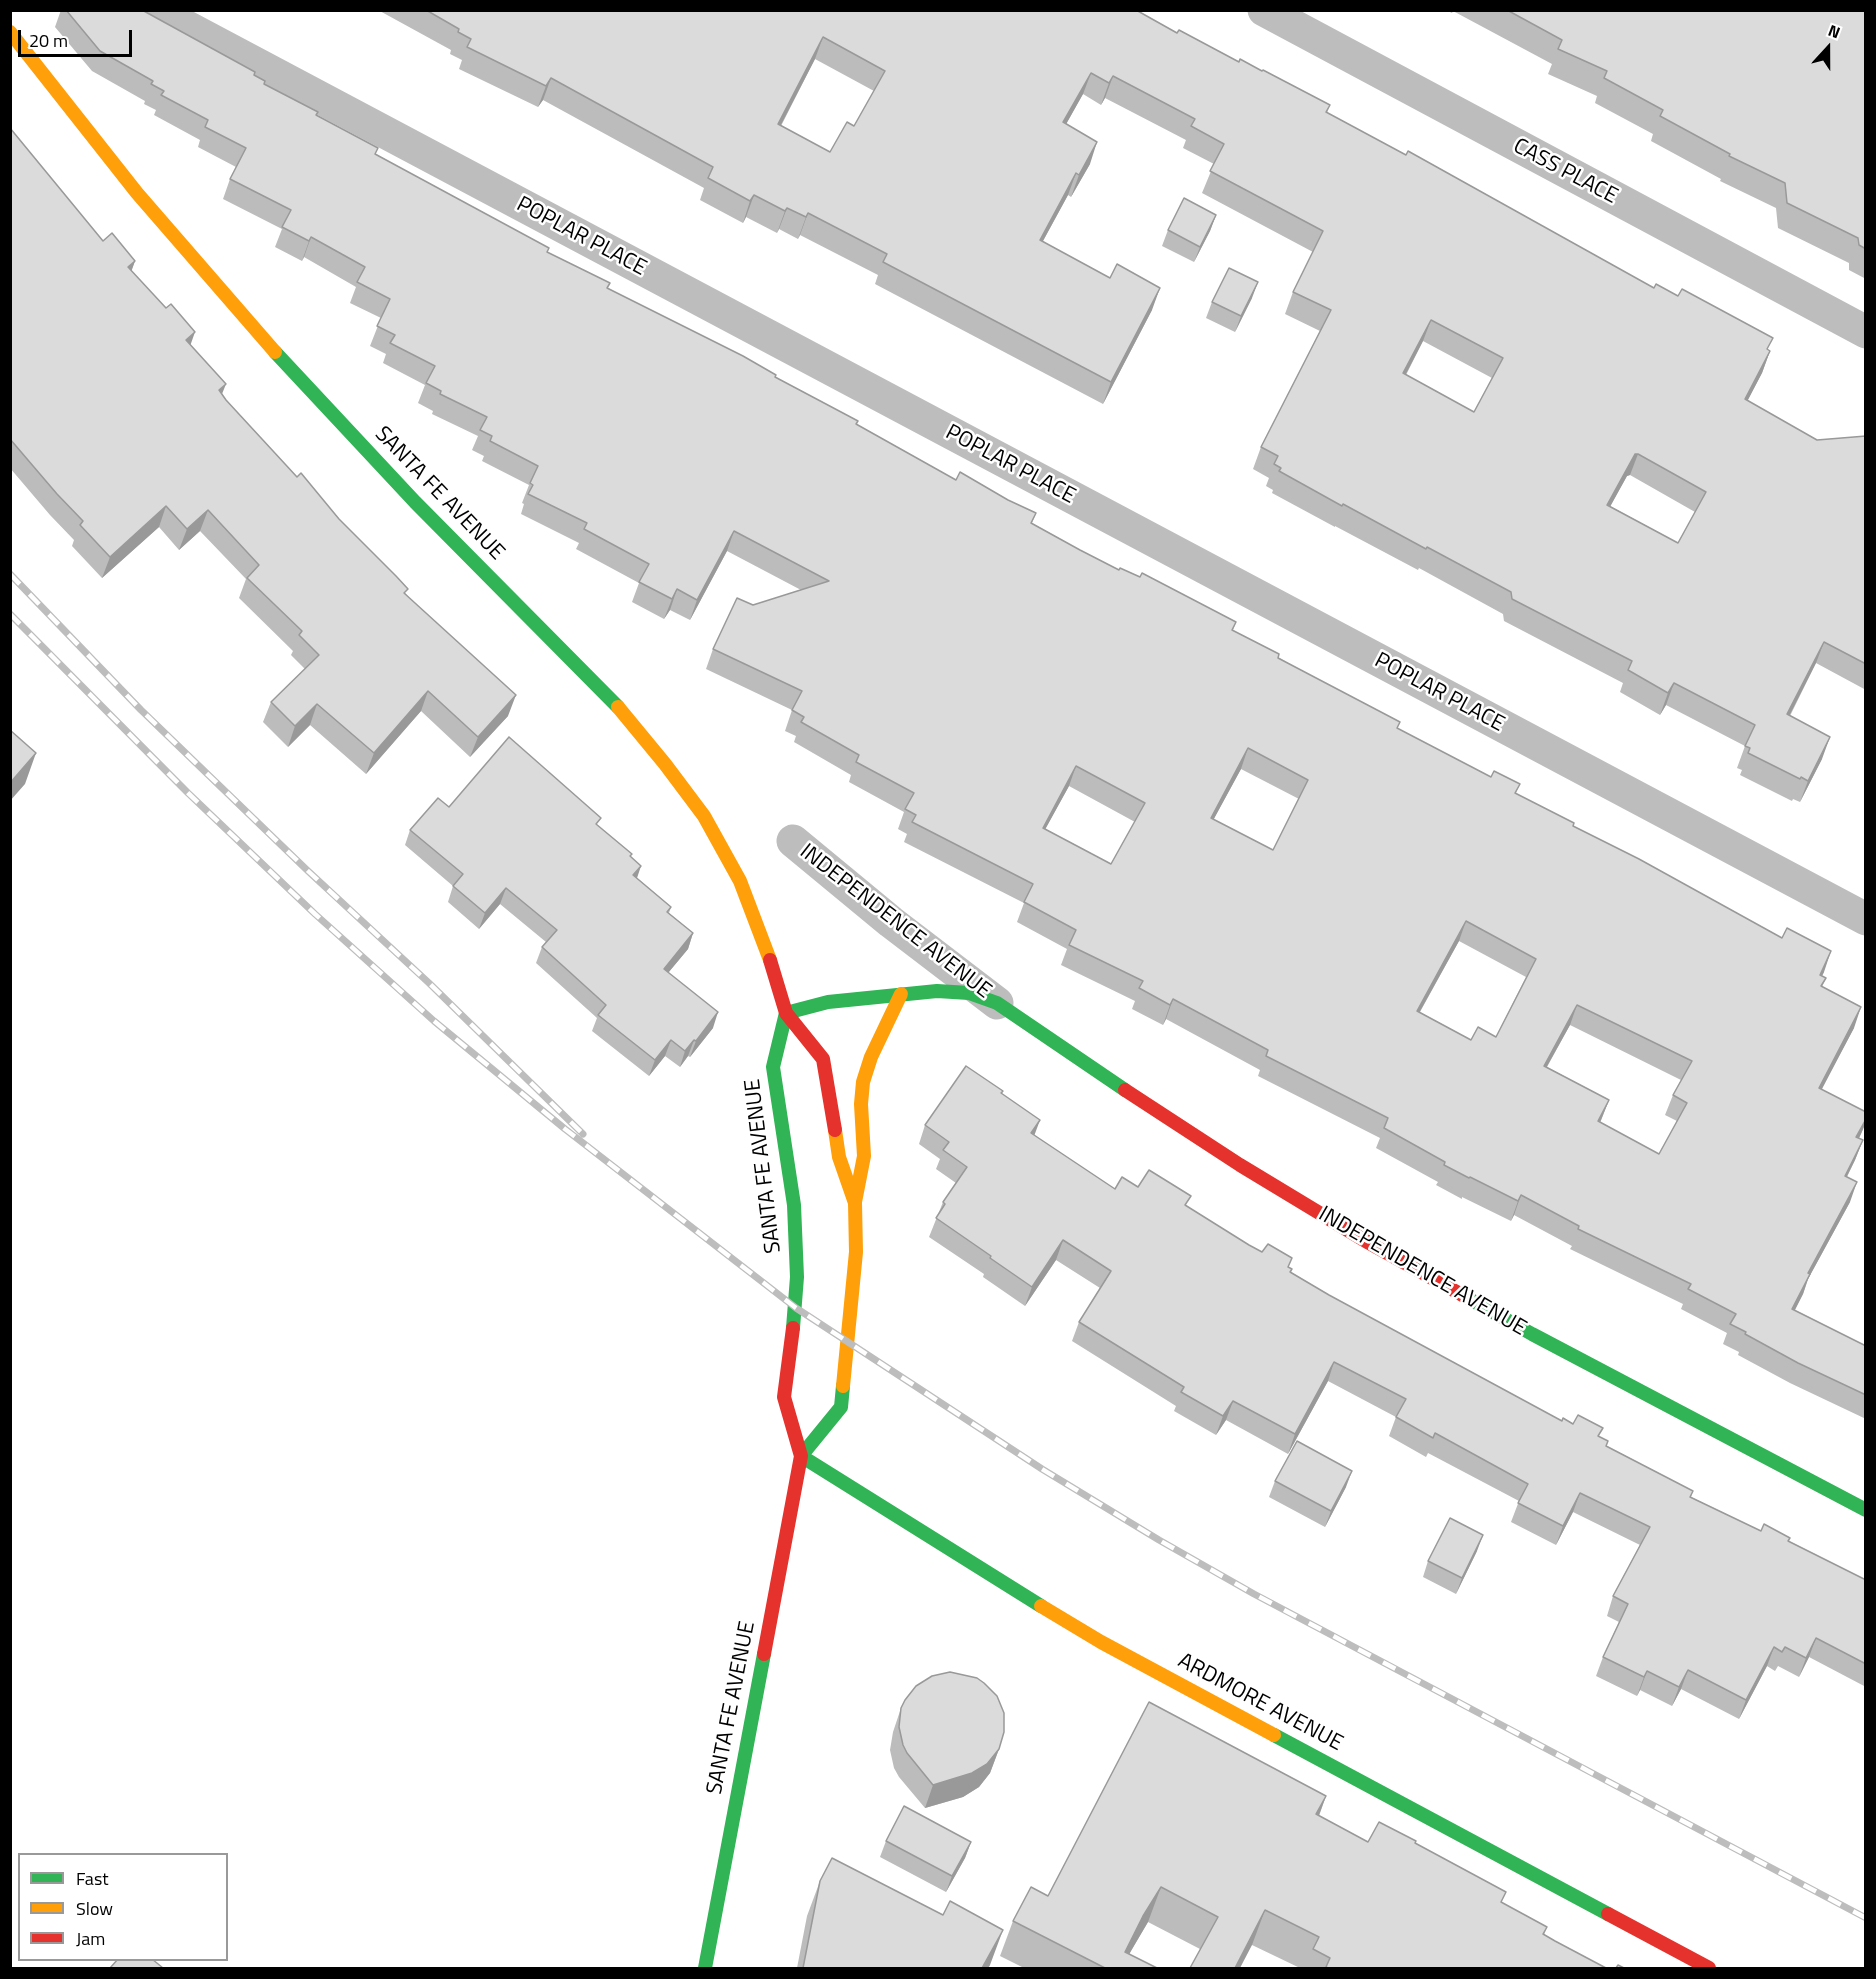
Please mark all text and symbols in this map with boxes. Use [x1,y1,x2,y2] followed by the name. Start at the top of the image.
[21,18,135,56] scale bar
[1798,18,1858,78] north arrow
[1825,18,1844,44] text: N
[29,27,68,54] text: 20 m
[1508,134,1622,210] street label: CASS PLACE
[512,192,650,282] street label: POPLAR PLACE
[941,420,1079,510] street label: POPLAR PLACE
[369,422,509,566] street label: SANTA FE AVENUE
[1370,648,1508,738] street label: POPLAR PLACE
[794,839,996,1005] street label: INDEPENDENCE AVENUE
[740,1077,788,1255] street label: SANTA FE AVENUE
[1313,1202,1531,1342] street label: INDEPENDENCE AVENUE
[702,1619,762,1797] street label: SANTA FE AVENUE
[1173,1648,1347,1758] street label: ARDMORE AVENUE
[18,1853,228,1961] legend
[76,1865,109,1892] text: Fast
[76,1895,113,1922] text: Slow
[76,1925,105,1952] text: Jam

